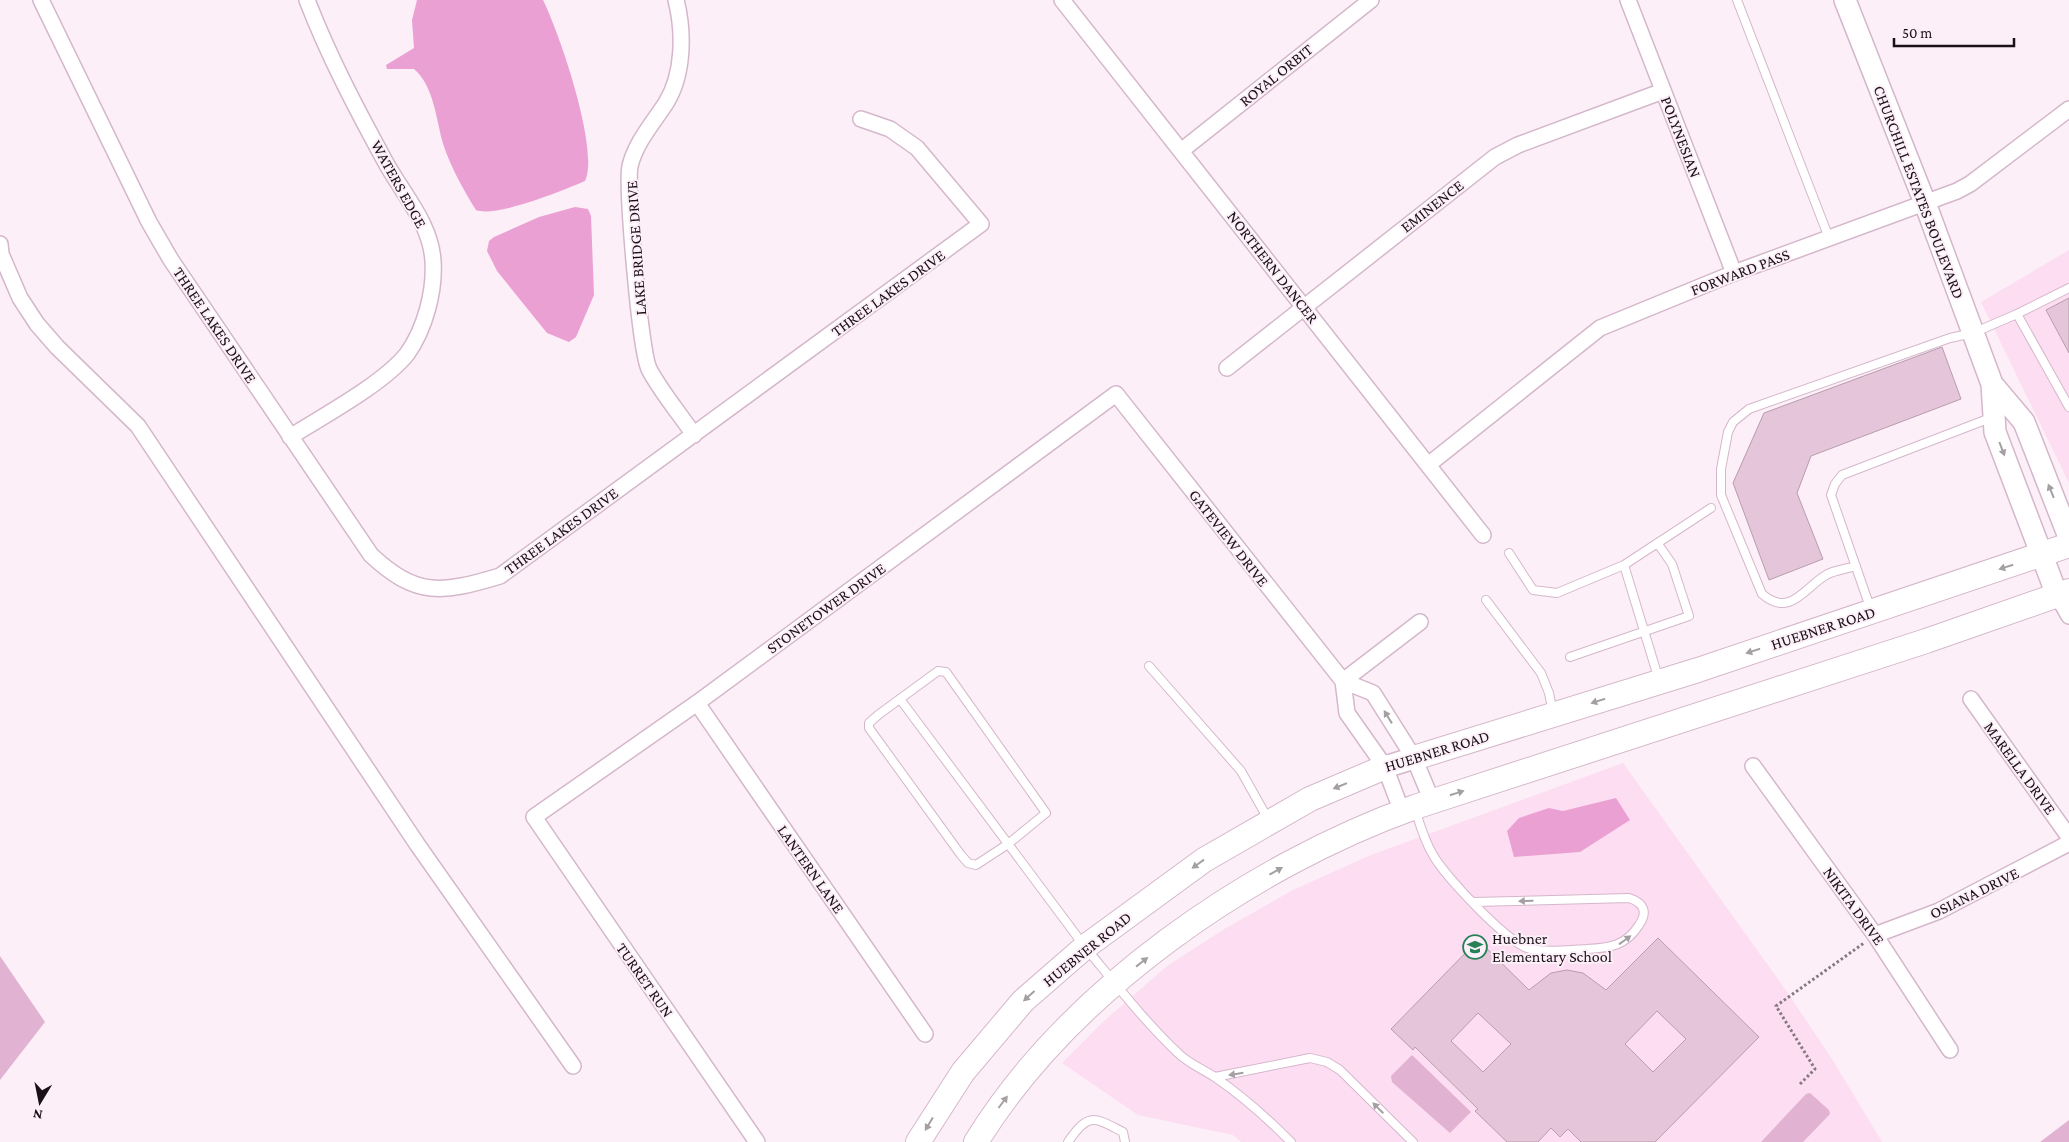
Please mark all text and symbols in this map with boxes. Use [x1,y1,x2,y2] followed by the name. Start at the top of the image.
[1894,15,2014,47] scale bar
[1902,25,1932,41] text: 50 m
[1236,40,1316,110] street label: ROYAL ORBIT
[1870,83,1968,301] street label: CHURCHILL ESTATES BOULEVARD
[1658,94,1704,180] street label: POLYNESIAN
[368,137,430,231] street label: WATERS EDGE
[1397,176,1467,236] street label: EMINENCE
[623,180,649,316] street label: LAKE BRIDGE DRIVE
[1224,208,1322,326] street label: NORTHERN DANCER
[1688,245,1792,299] street label: FORWARD PASS
[828,246,948,340] street label: THREE LAKES DRIVE
[170,264,260,386] street label: THREE LAKES DRIVE
[1998,442,2006,457] one-way arrow
[501,484,621,578] street label: THREE LAKES DRIVE
[2047,484,2054,499] one-way arrow
[1186,486,1272,590] street label: GATEVIEW DRIVE
[763,559,889,657] street label: STONETOWER DRIVE
[1999,564,2014,571] one-way arrow
[1769,603,1877,653] street label: HUEBNER ROAD
[1745,648,1760,656] one-way arrow
[1590,697,1605,705] one-way arrow
[1384,710,1393,723] one-way arrow
[1981,718,2059,818] street label: MARELLA DRIVE
[1383,727,1491,775] street label: HUEBNER ROAD
[1333,783,1347,791] one-way arrow
[1450,789,1465,796] one-way arrow
[774,822,848,917] street label: LANTERN LANE
[1192,859,1205,870] one-way arrow
[1820,864,1888,948] street label: NIKITA DRIVE
[1927,864,2022,922] street label: OSIANA DRIVE
[1270,867,1283,876] one-way arrow
[1517,897,1533,905] one-way arrow
[1039,908,1135,990] street label: HUEBNER ROAD
[1492,930,1612,966] place label: Huebner Elementary School
[1462,934,1488,960] school or university icon: Huebner Elementary School
[1618,935,1632,945] one-way arrow
[613,940,677,1020] street label: TURRET RUN
[1135,957,1148,968] one-way arrow
[1022,991,1035,1002] one-way arrow
[1227,1070,1243,1078] one-way arrow
[15,1077,65,1127] north arrow
[998,1096,1009,1109] one-way arrow
[1373,1102,1385,1114] one-way arrow
[31,1106,44,1124] text: N
[924,1117,933,1130] one-way arrow

